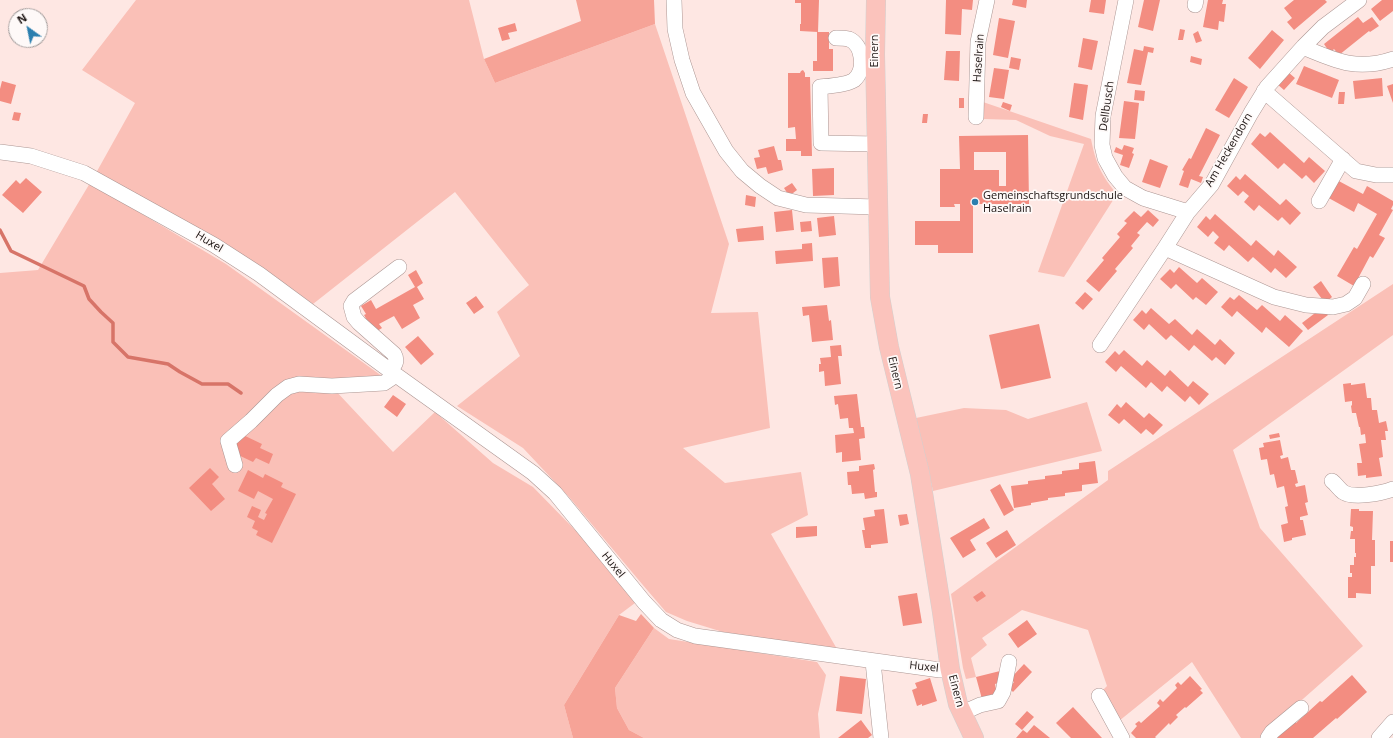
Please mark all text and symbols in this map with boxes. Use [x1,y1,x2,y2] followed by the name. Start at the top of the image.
[8,8,48,48] north arrow
[14,10,30,27] text: N
[971,33,987,83] street label: Haselrain
[868,34,882,68] street label: Einern
[1097,80,1117,132] street label: Dellbusch
[1203,111,1255,189] street label: Am Heckendorn
[983,189,1123,215] place label: Gemeinschaftsgrundschule Haselrain
[970,197,980,207] marker: Gemeinschaftsgrundschule Haselrain
[193,229,225,255] street label: Huxel
[885,355,905,391] street label: Einern
[599,549,627,581] street label: Huxel
[909,659,939,675] street label: Huxel
[945,673,967,709] street label: Einern

